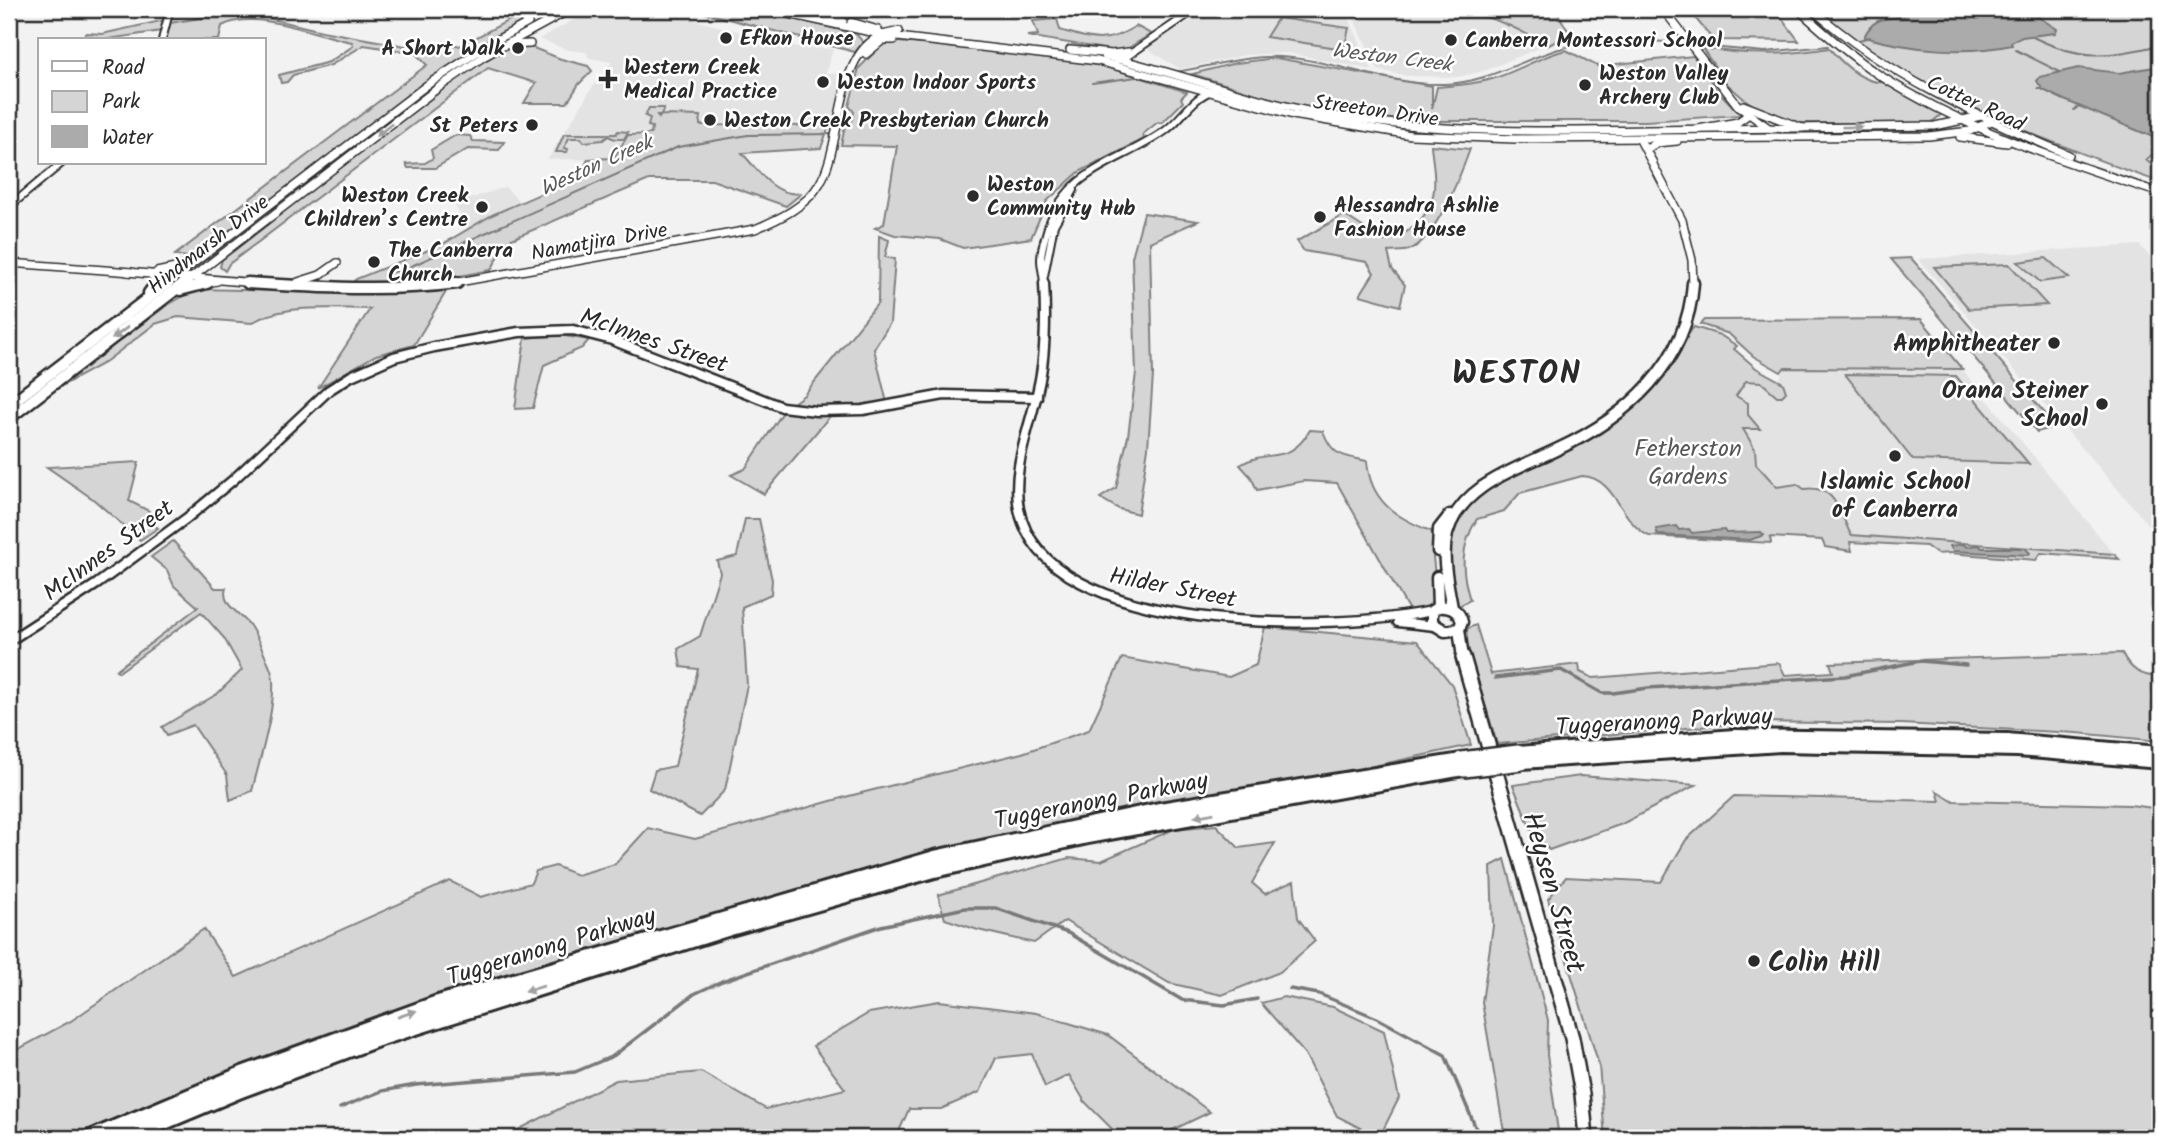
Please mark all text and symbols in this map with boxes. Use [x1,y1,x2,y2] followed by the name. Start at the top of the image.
[740,23,854,56] place label: Efkon House
[1465,25,1722,58] place label: Canberra Montessori School
[718,30,734,46] marker: Efkon House
[1443,32,1459,48] marker: Canberra Montessori School
[381,33,505,66] place label: A Short Walk
[1330,35,1457,83] water label: Weston Creek
[38,38,266,164] legend
[510,40,526,56] marker: A Short Walk
[102,52,145,85] text: Road
[624,52,777,109] place label: Western Creek Medical Practice
[1599,58,1729,115] place label: Weston Valley Archery Club
[837,67,1036,100] place label: Weston Indoor Sports
[1921,67,2031,142] street label: Cotter Road
[598,69,618,89] marker: Western Creek Medical Practice
[815,74,831,90] marker: Weston Indoor Sports
[1577,77,1593,93] marker: Weston Valley Archery Club
[102,86,140,119] text: Park
[1311,86,1441,137] street label: Streeton Drive
[724,105,1049,138] place label: Weston Creek Presbyterian Church
[430,110,518,143] place label: St Peters
[702,112,718,128] marker: Weston Creek Presbyterian Church
[524,117,540,133] marker: St Peters
[102,122,154,155] text: Water
[1841,122,1863,133] one-way arrow
[375,123,393,138] one-way arrow
[535,126,661,206] water label: Weston Creek
[987,169,1136,226] place label: Weston Community Hub
[304,180,469,237] place label: Weston Creek Children’s Centre
[141,187,277,303] street label: Hindmarsh Drive
[965,188,981,204] marker: Weston Community Hub
[1334,190,1499,247] place label: Alessandra Ashlie Fashion House
[474,199,490,215] marker: Weston Creek Children’s Centre
[1312,209,1328,225] marker: Alessandra Ashlie Fashion House
[528,214,671,271] street label: Namatjira Drive
[388,235,513,292] place label: The Canberra Church
[366,254,382,270] marker: The Canberra Church
[574,298,733,385] street label: McInnes Street
[1893,325,2041,364] place label: Amphitheater
[111,326,129,340] one-way arrow
[2046,335,2062,351] marker: Amphitheater
[1452,349,1582,400] district label: WESTON
[1942,372,2089,439] place label: Orana Steiner School
[2094,396,2110,412] marker: Orana Steiner School
[1634,430,1742,497] park label: Fetherston Gardens
[1887,448,1903,464] marker: Islamic School of Canberra
[1820,463,1971,530] place label: Islamic School of Canberra
[35,490,183,612] street label: McInnes Street
[1106,557,1240,620] street label: Hilder Street
[1555,697,1774,748] street label: Tuggeranong Parkway
[991,762,1212,841] street label: Tuggeranong Parkway
[1508,807,1597,980] street label: Heysen Street
[1193,810,1215,821] one-way arrow
[442,897,662,998] street label: Tuggeranong Parkway
[1768,941,1880,986] place label: Colin Hill
[1746,953,1762,969] marker: Colin Hill
[523,984,544,994] one-way arrow
[396,1008,417,1019] one-way arrow

